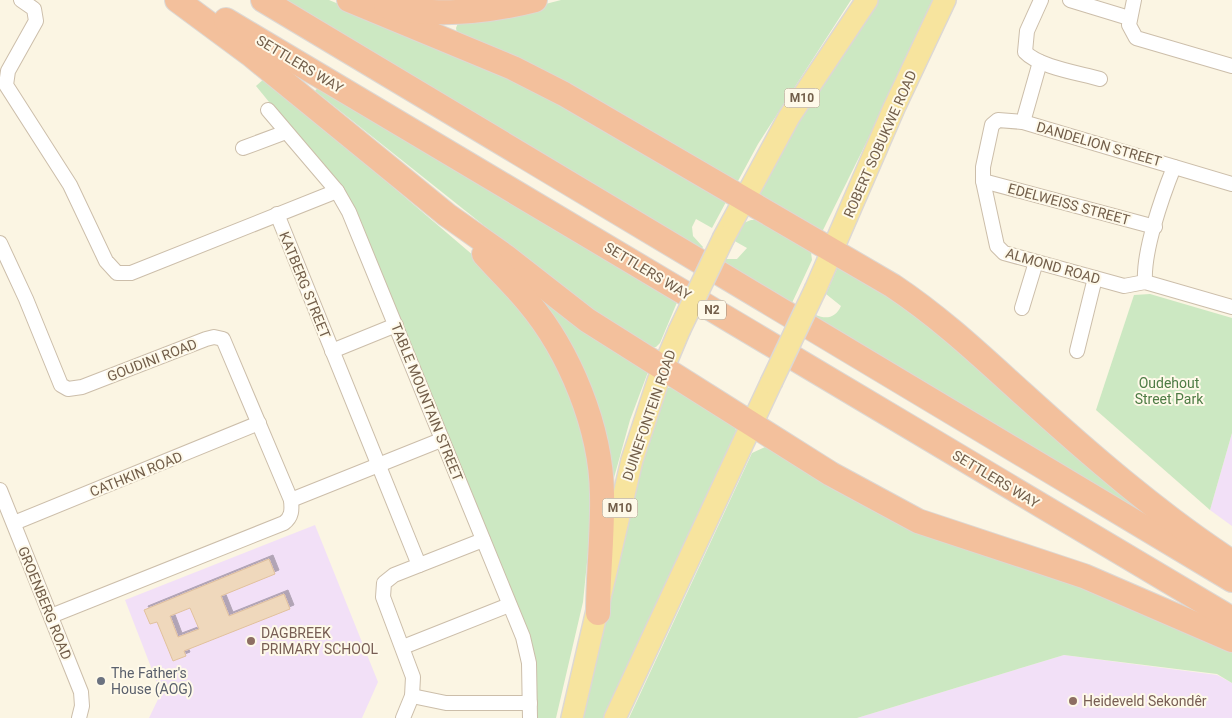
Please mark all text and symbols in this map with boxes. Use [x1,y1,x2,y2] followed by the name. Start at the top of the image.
[254,32,347,96] street label: SETTLERS WAY
[840,68,920,220] street label: ROBERT SOBUKWE ROAD
[784,89,820,108] road number: M10
[1035,118,1164,170] street label: DANDELION STREET
[1006,180,1132,228] street label: EDELWEISS STREET
[276,229,334,341] street label: KATBERG STREET
[602,239,695,303] street label: SETTLERS WAY
[1004,245,1102,287] street label: ALMOND ROAD
[698,300,726,320] road number: N2
[388,321,466,484] street label: TABLE MOUNTAIN STREET
[105,336,199,384] street label: GOUDINI ROAD
[619,348,679,482] street label: DUINEFONTEIN ROAD
[1135,375,1204,407] park label: Oudehout Street Park
[950,447,1043,511] street label: SETTLERS WAY
[87,448,185,500] street label: CATHKIN ROAD
[602,498,638,518] road number: M10
[15,544,75,662] street label: GROENBERG ROAD
[261,625,379,657] place label: DAGBREEK PRIMARY SCHOOL
[245,635,257,647] marker: DAGBREEK PRIMARY SCHOOL
[111,665,193,698] place label: The Father's House (AOG)
[95,675,107,687] marker: The Father's House (AOG)
[1083,693,1207,709] place label: Heideveld Sekondêr
[1067,695,1079,707] marker: Heideveld Sekondêr

